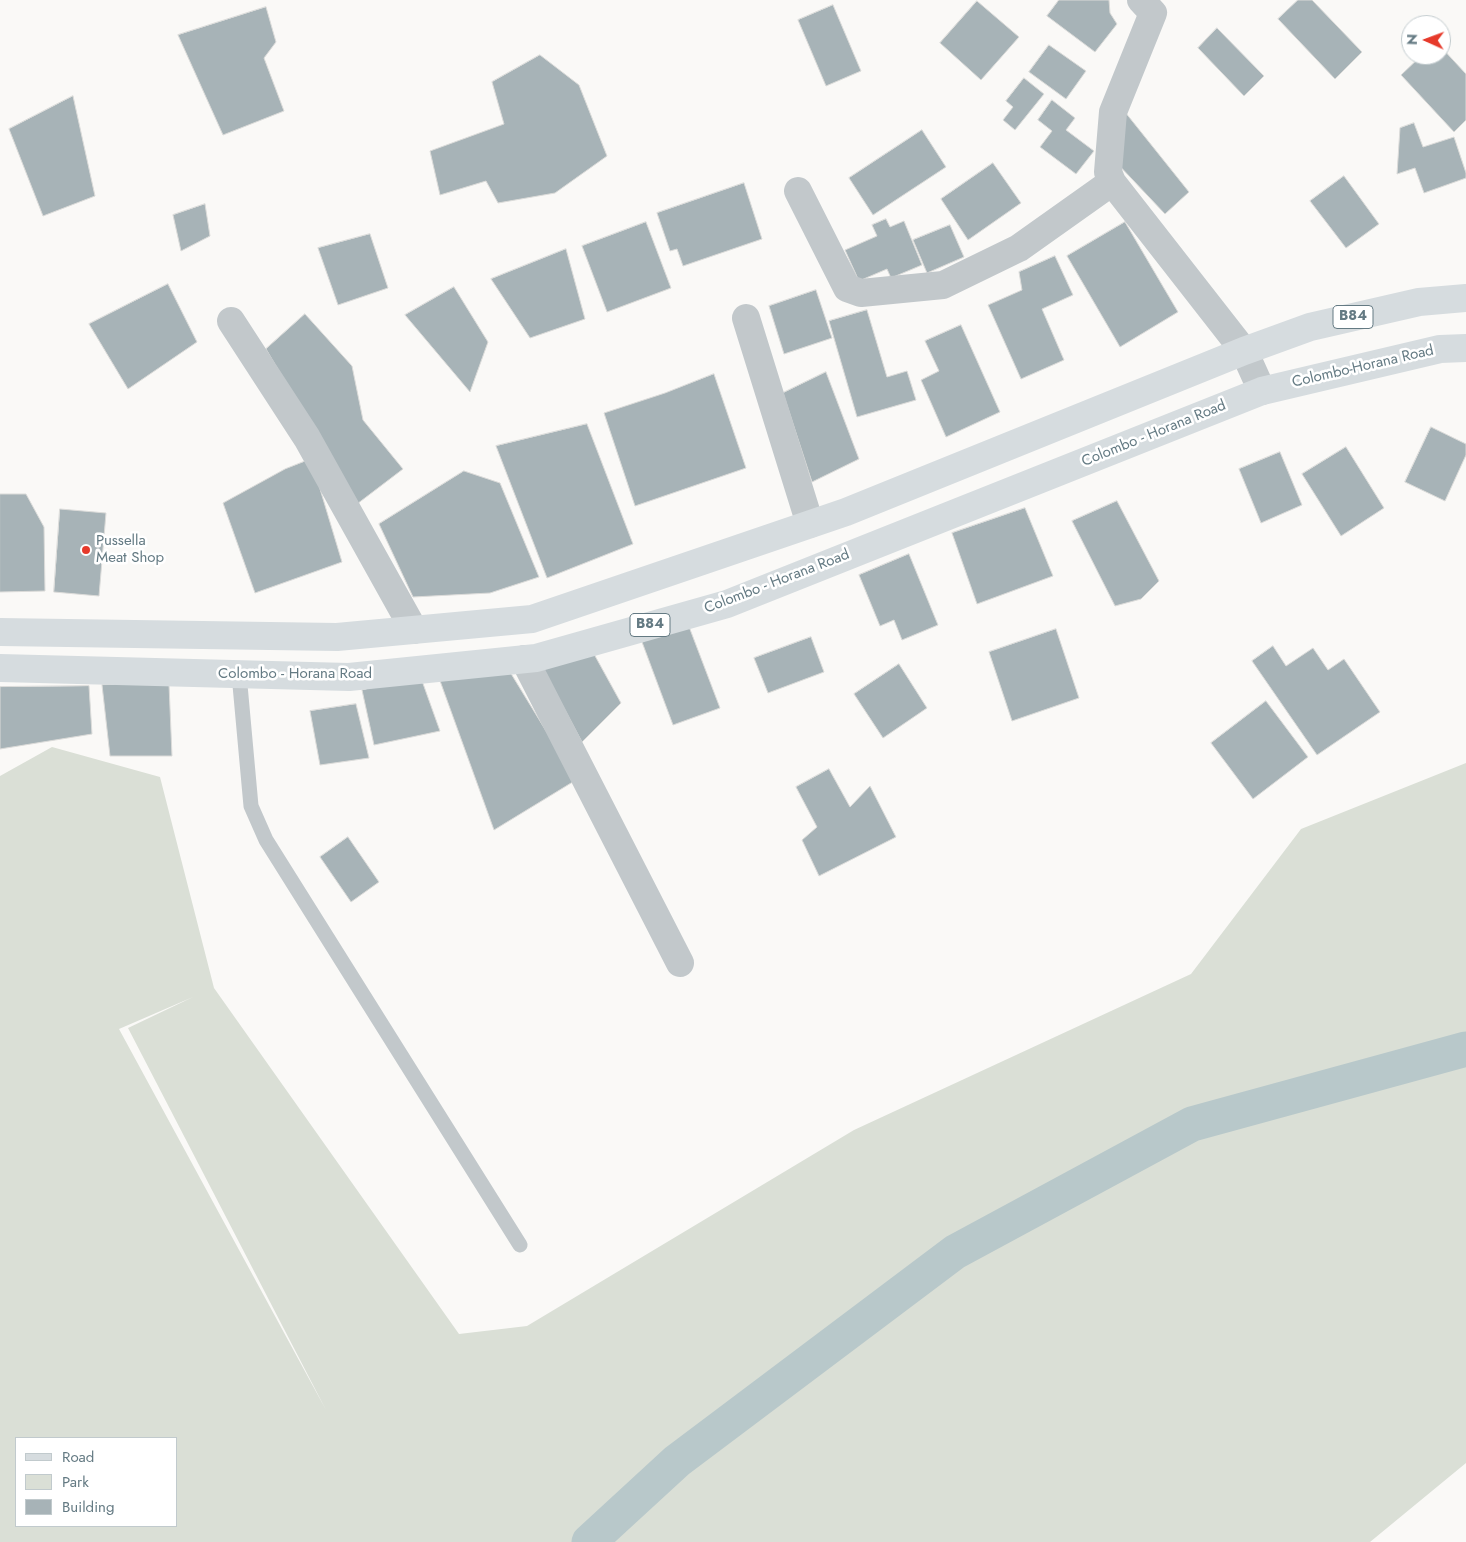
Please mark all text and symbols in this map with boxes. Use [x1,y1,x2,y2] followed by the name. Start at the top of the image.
[1401,15,1451,65] north arrow
[1402,34,1422,45] text: N
[1333,306,1373,328] road number: B84
[1290,342,1436,392] street label: Colombo-Horana Road
[1079,397,1229,471] street label: Colombo - Horana Road
[96,532,164,567] place label: Pussella Meat Shop
[80,544,92,556] marker: Pussella Meat Shop
[702,546,852,618] street label: Colombo - Horana Road
[630,614,670,636] road number: B84
[218,665,372,683] street label: Colombo - Horana Road
[15,1437,178,1527] legend
[62,1446,94,1468] text: Road
[62,1471,89,1493] text: Park
[62,1496,114,1518] text: Building

